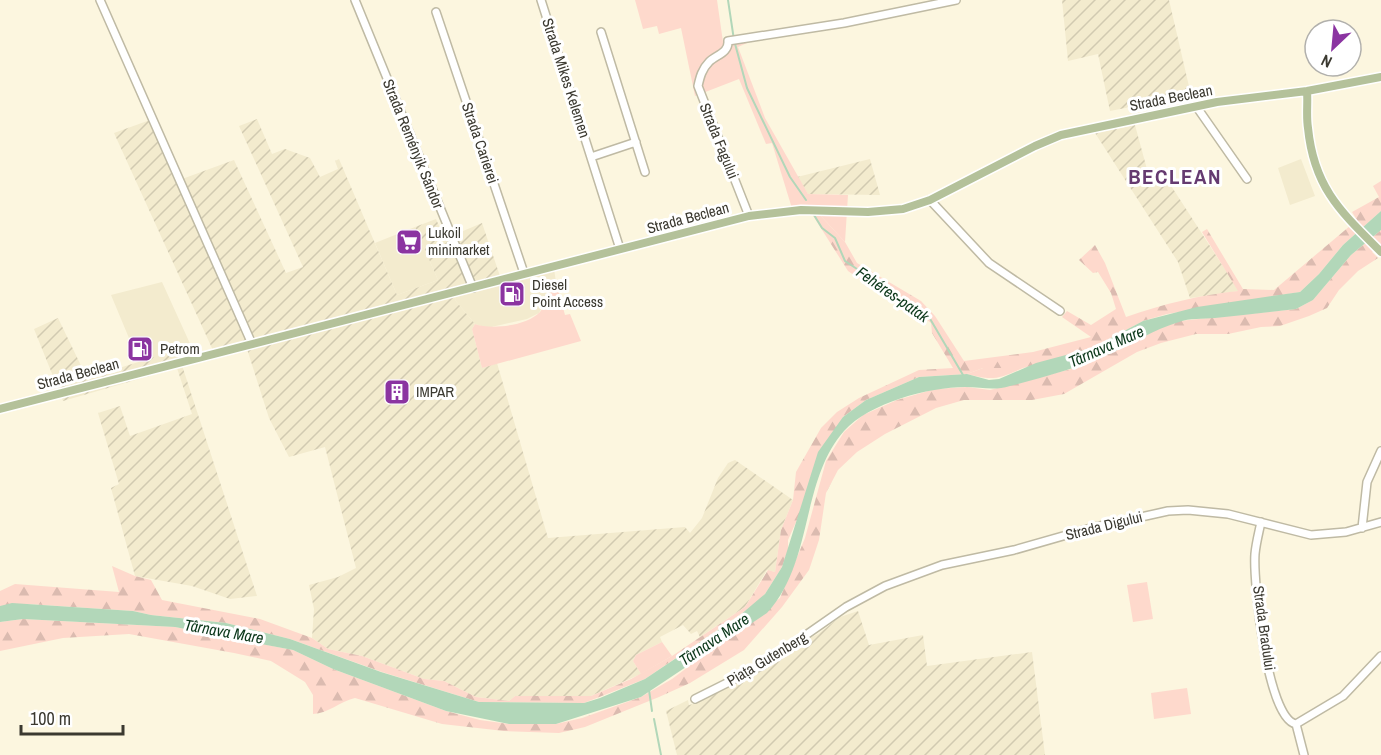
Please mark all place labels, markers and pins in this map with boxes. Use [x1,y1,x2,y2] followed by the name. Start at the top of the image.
[428,222,490,260] place label: Lukoil minimarket
[394,227,424,257] supermarket icon: Lukoil minimarket
[532,274,603,312] place label: Diesel Point Access
[497,279,527,309] fuel station icon: Diesel Point Access
[125,334,155,364] fuel station icon: Petrom
[160,338,200,359] place label: Petrom
[382,377,412,407] building icon: IMPAR
[416,381,454,402] place label: IMPAR

